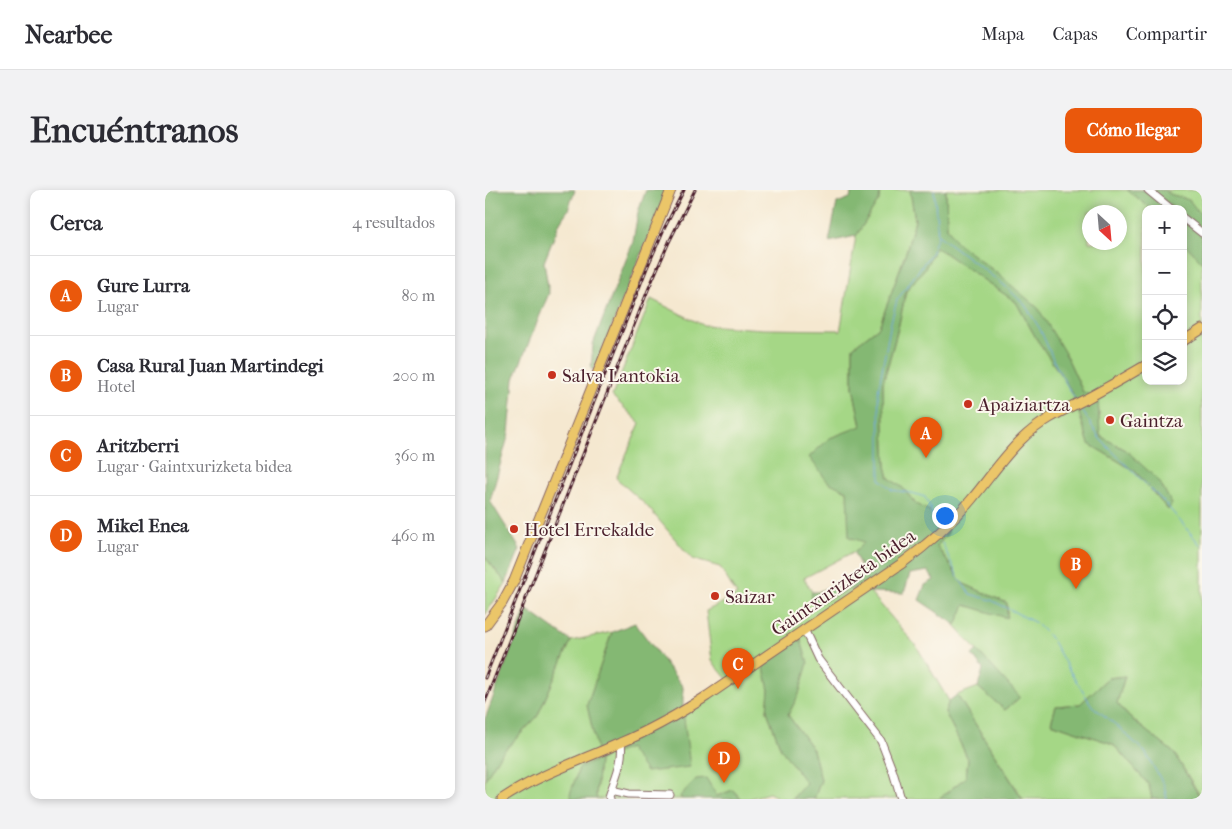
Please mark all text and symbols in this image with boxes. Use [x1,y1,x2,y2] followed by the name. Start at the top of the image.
[25,21,112,49] text: Nearbee
[982,24,1024,45] text: Mapa
[1052,24,1098,45] text: Capas
[1126,24,1207,45] text: Compartir
[1065,108,1202,153] button: Cómo llegar
[30,110,238,151] text: Encuéntranos
[1082,205,1127,250] north arrow
[1142,205,1187,385] map controls
[1142,205,1187,250] button: +
[50,211,102,235] text: Cerca
[352,213,435,232] text: 4 resultados
[1142,250,1187,295] button: −
[97,275,190,297] text: Gure Lurra
[61,286,71,305] text: A
[401,286,435,305] text: 80 m
[1142,295,1187,340] button: locate
[97,297,138,316] text: Lugar
[1142,340,1187,385] button: layers
[97,355,324,377] text: Casa Rural Juan Martindegi
[562,365,680,387] place label: Salva Lantokia
[61,366,71,385] text: B
[392,366,435,385] text: 200 m
[546,369,558,381] marker: Salva Lantokia
[97,377,135,396] text: Hotel
[977,394,1070,416] place label: Apaiziartza
[962,398,974,410] marker: Apaiziartza
[1120,410,1183,432] place label: Gaintza
[1104,414,1116,426] marker: Gaintza
[910,417,942,458] pin: A
[97,435,179,457] text: Aritzberri
[61,446,71,465] text: C
[394,446,435,465] text: 360 m
[97,457,292,476] text: Lugar · Gaintxurizketa bidea
[932,503,958,529] your location
[97,515,189,537] text: Mikel Enea
[524,519,654,541] place label: Hotel Errekalde
[508,523,520,535] marker: Hotel Errekalde
[767,525,920,641] street label: Gaintxurizketa bidea
[60,526,72,545] text: D
[391,526,435,545] text: 460 m
[97,537,138,556] text: Lugar
[1060,548,1092,589] pin: B
[725,586,775,608] place label: Saizar
[709,590,721,602] marker: Saizar
[722,648,754,689] pin: C
[708,742,740,783] pin: D

